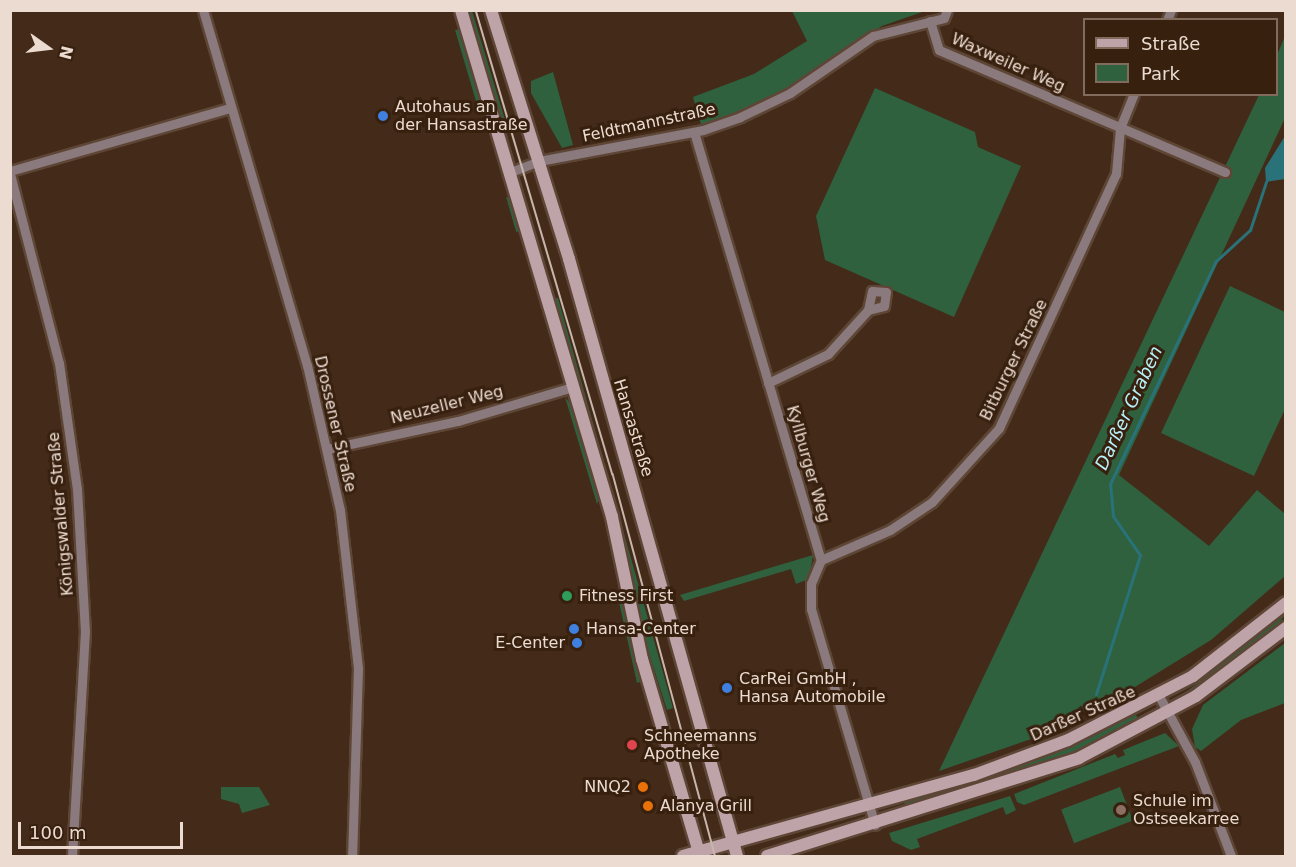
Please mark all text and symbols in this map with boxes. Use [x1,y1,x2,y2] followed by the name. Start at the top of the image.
[18,18,78,78] north arrow
[1083,18,1278,96] legend
[948,29,1068,97] street label: Waxweiler Weg
[1141,33,1200,54] text: Straße
[55,44,77,61] text: N
[1141,63,1180,84] text: Park
[395,97,528,135] place label: Autohaus an der Hansastraße
[581,100,717,146] street label: Feldtmannstraße
[376,109,390,123] marker: Autohaus an der Hansastraße
[976,296,1052,424] street label: Bitburger Straße
[1091,343,1167,473] water label: Darßer Graben
[310,354,360,494] street label: Drossener Straße
[609,377,657,479] street label: Hansastraße
[389,382,505,428] street label: Neuzeller Weg
[782,403,834,525] street label: Kyllburger Weg
[44,431,78,597] street label: Königswalder Straße
[579,586,673,606] place label: Fitness First
[560,589,574,603] marker: Fitness First
[586,619,696,639] place label: Hansa-Center
[567,622,581,636] marker: Hansa-Center
[495,633,565,653] place label: E-Center
[570,636,584,650] marker: E-Center
[739,669,886,707] place label: CarRei GmbH , Hansa Automobile
[720,681,734,695] marker: CarRei GmbH , Hansa Automobile
[1027,682,1139,746] street label: Darßer Straße
[644,726,757,764] place label: Schneemanns Apotheke
[625,738,639,752] marker: Schneemanns Apotheke
[584,777,631,797] place label: NNQ2
[636,780,650,794] marker: NNQ2
[1133,791,1239,829] place label: Schule im Ostseekarree
[660,796,752,816] place label: Alanya Grill
[641,799,655,813] marker: Alanya Grill
[1114,803,1128,817] marker: Schule im Ostseekarree
[21,810,186,848] scale bar
[29,822,87,843] text: 100 m

